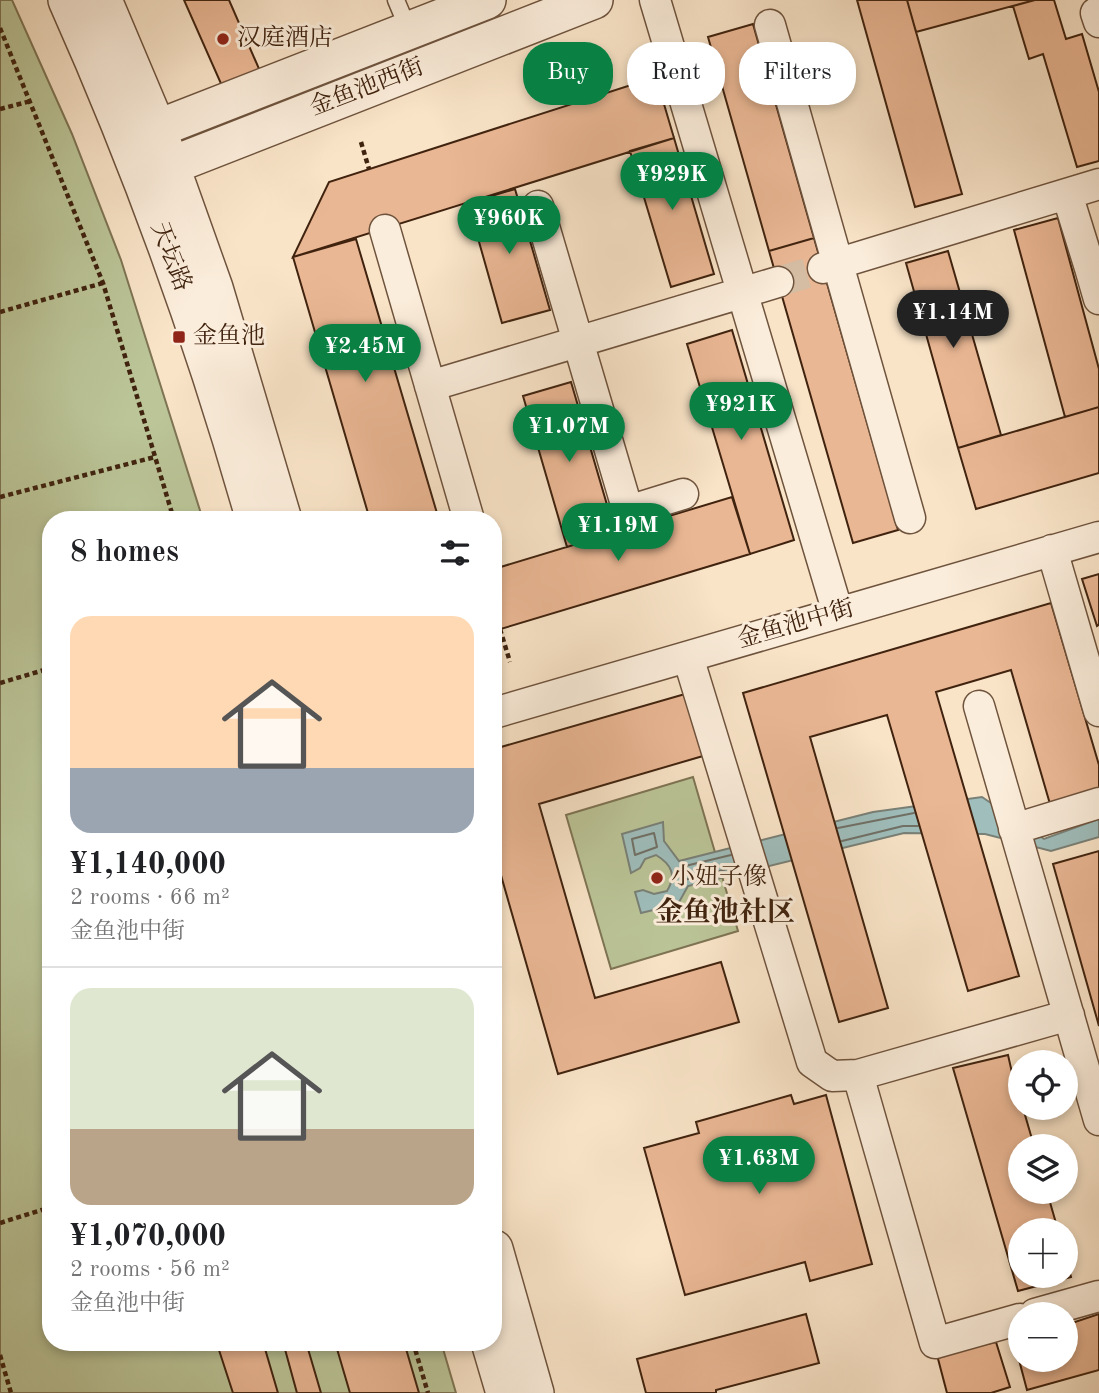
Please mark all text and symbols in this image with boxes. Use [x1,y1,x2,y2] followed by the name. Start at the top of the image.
[237,24,333,51] place label: 汉庭酒店
[215,31,231,47] marker: 汉庭酒店
[523,42,613,105] chip: Buy
[627,42,725,105] chip: Rent
[739,42,856,105] chip: Filters
[306,52,427,121] street label: 金鱼池西街
[623,152,721,212] pin: ¥929K
[636,163,708,186] text: ¥929K
[460,196,558,256] pin: ¥960K
[473,207,545,230] text: ¥960K
[146,218,197,295] street label: 天坛路
[896,290,1010,350] pin: ¥1.14M
[913,301,993,324] text: ¥1.14M
[193,322,265,349] place label: 金鱼池
[308,324,422,384] pin: ¥2.45M
[171,329,187,345] marker: 金鱼池
[325,335,405,358] text: ¥2.45M
[692,382,790,442] pin: ¥921K
[705,393,777,416] text: ¥921K
[512,405,626,464] pin: ¥1.07M
[529,415,609,438] text: ¥1.07M
[561,504,675,563] pin: ¥1.19M
[578,514,658,537] text: ¥1.19M
[436,534,474,572] icon: filters
[70,538,179,568] text: 8 homes
[734,594,857,653] street label: 金鱼池中街
[209,661,335,787] icon: home
[70,850,226,880] text: ¥1,140,000
[671,863,767,890] place label: 小妞子像
[649,870,665,886] marker: 小妞子像
[70,886,230,909] text: 2 rooms · 66 m²
[655,896,795,928] district label: 金鱼池社区
[70,920,185,943] text: 金鱼池中街
[209,1033,335,1159] icon: home
[1008,1050,1078,1372] map controls
[1008,1050,1078,1120] button: locate
[1008,1134,1078,1204] button: layers
[702,1136,816,1196] pin: ¥1.63M
[719,1147,799,1170] text: ¥1.63M
[1008,1218,1078,1288] button: +
[70,1222,226,1252] text: ¥1,070,000
[70,1258,230,1281] text: 2 rooms · 56 m²
[70,1292,185,1315] text: 金鱼池中街
[1008,1302,1078,1372] button: −

